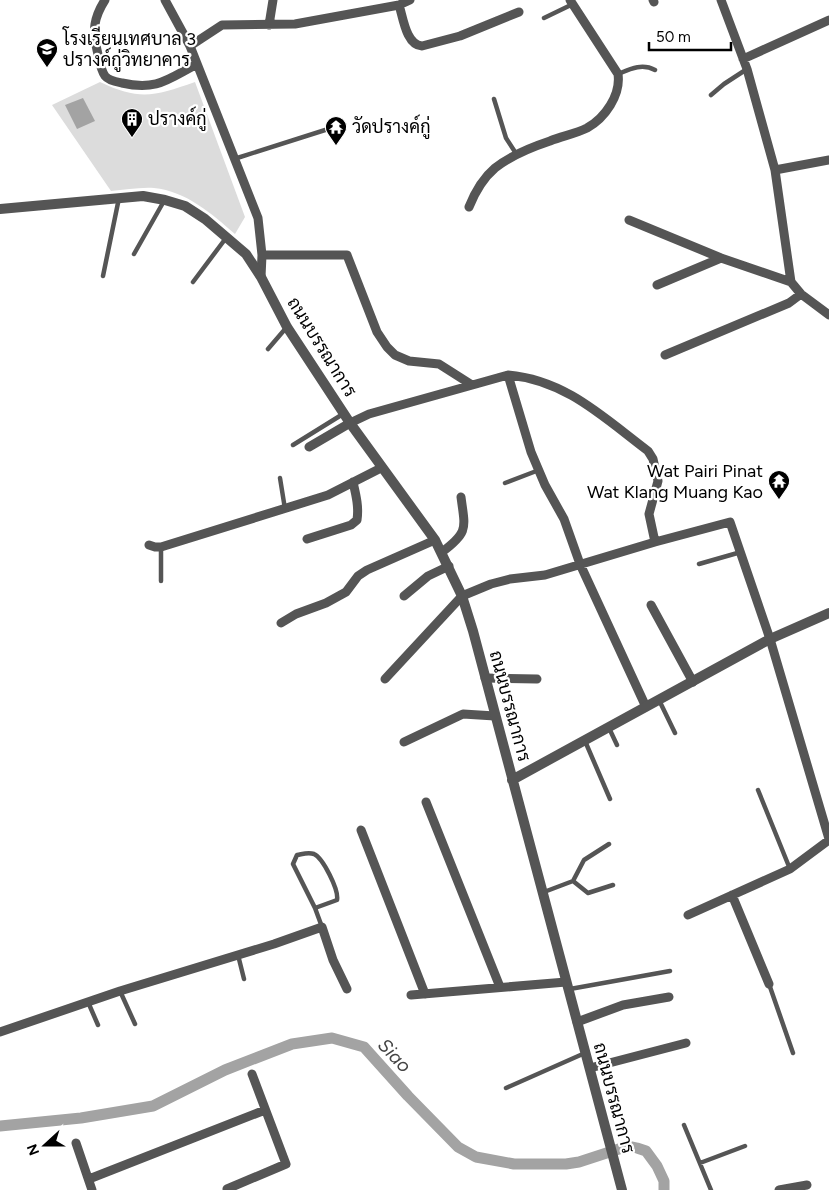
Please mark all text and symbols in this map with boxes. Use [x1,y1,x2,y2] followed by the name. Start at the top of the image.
[649,20,732,52] scale bar
[62,26,196,73] place label: โรงเรียนเทศบาล 3 ปรางค์กู่วิทยาคาร
[656,28,691,46] text: 50 m
[35,37,59,68] school or university icon: โรงเรียนเทศบาล 3 ปรางค์กู่วิทยาคาร
[148,106,207,132] place label: ปรางค์กู่
[120,107,144,138] building icon: ปรางค์กู่
[352,114,431,140] place label: วัดปรางค์กู่
[324,115,348,146] temple icon: วัดปรางค์กู่
[282,293,362,401] street label: ถนนบรรณาการ
[587,460,763,503] place label: Wat Pairi Pinat Wat Klang Muang Kao
[767,469,791,500] temple icon: Wat Pairi Pinat Wat Klang Muang Kao
[485,648,535,764] street label: ถนนบรรณาการ
[373,1034,416,1077] water label: Siao
[589,1040,639,1156] street label: ถนนบรรณาการ
[20,1120,70,1170] north arrow
[23,1141,43,1158] text: N

